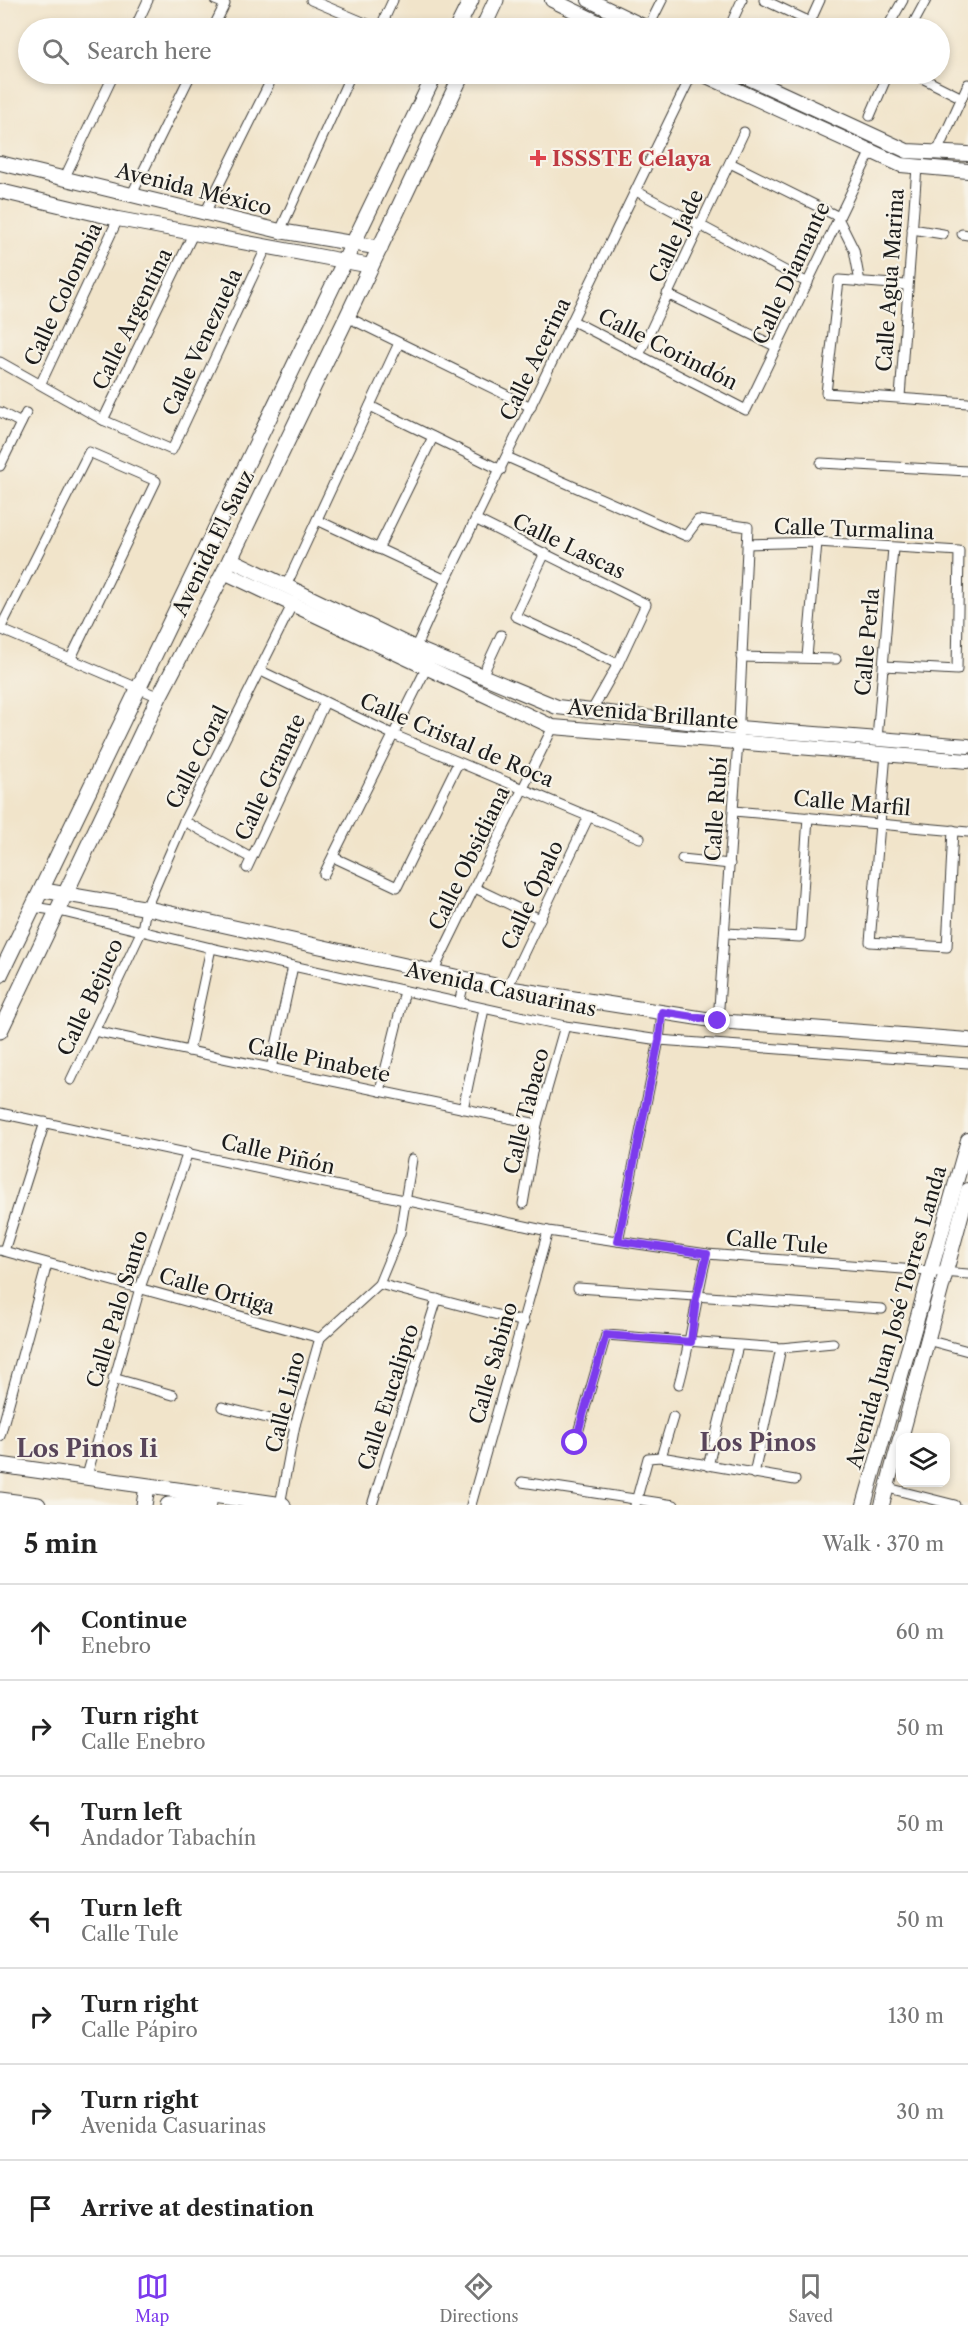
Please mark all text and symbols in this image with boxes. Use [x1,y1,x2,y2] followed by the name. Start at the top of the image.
[18,18,950,84] search box
[39,35,72,68] icon: search
[87,38,212,65] text: Search here
[552,146,712,171] place label: ISSSTE Celaya
[529,149,547,167] marker: ISSSTE Celaya
[113,157,275,220] street label: Avenida México
[644,185,708,287] street label: Calle Jade
[871,187,909,373] street label: Calle Agua Marina
[747,198,835,348] street label: Calle Diamante
[19,218,107,370] street label: Calle Colombia
[87,243,177,394] street label: Calle Argentina
[157,264,247,419] street label: Calle Venezuela
[494,293,576,425] street label: Calle Acerina
[594,303,742,395] street label: Calle Corindón
[166,466,259,621] street label: Avenida El Sauz
[509,508,629,584] street label: Calle Lascas
[773,514,936,544] street label: Calle Turmalina
[850,586,884,697] street label: Calle Perla
[356,688,559,793] street label: Calle Cristal de Roca
[566,694,739,734] street label: Avenida Brillante
[160,701,234,813] street label: Calle Coral
[230,710,310,844] street label: Calle Granate
[700,756,732,862] street label: Calle Rubí
[423,781,515,934] street label: Calle Obsidiana
[792,785,912,821] street label: Calle Marfil
[496,836,568,954] street label: Calle Ópalo
[52,934,128,1060] street label: Calle Bejuco
[402,956,599,1021] street label: Avenida Casuarinas
[704,1007,730,1033] route end
[245,1033,393,1087] street label: Calle Pinabete
[498,1045,554,1177] street label: Calle Tabaco
[219,1129,337,1179] street label: Calle Piñón
[840,1162,952,1472] street label: Avenida Juan José Torres Landa
[725,1225,829,1259] street label: Calle Tule
[81,1227,153,1391] street label: Calle Palo Santo
[156,1263,279,1320] street label: Calle Ortiga
[464,1299,522,1427] street label: Calle Sabino
[353,1321,423,1473] street label: Calle Eucalipto
[260,1349,310,1455] street label: Calle Lino
[700,1428,816,1457] district label: Los Pinos
[561,1429,587,1455] route start
[896,1433,950,1487] map controls
[896,1433,950,1487] button: layers
[16,1434,158,1463] district label: Los Pinos Ii
[24,1528,98,1560] text: 5 min
[822,1532,944,1556] text: Walk · 370 m
[81,1607,187,1634] text: Continue
[24,1616,57,1649] icon: ahead
[896,1620,944,1644] text: 60 m
[81,1634,151,1658] text: Enebro
[81,1703,199,1730] text: Turn right
[24,1712,57,1745] icon: right
[897,1716,944,1740] text: 50 m
[81,1730,205,1754] text: Calle Enebro
[81,1799,182,1826] text: Turn left
[24,1808,57,1841] icon: left
[897,1812,944,1836] text: 50 m
[81,1826,256,1850] text: Andador Tabachín
[81,1895,182,1922] text: Turn left
[24,1904,57,1937] icon: left
[897,1908,944,1932] text: 50 m
[81,1922,179,1946] text: Calle Tule
[81,1991,199,2018] text: Turn right
[24,2000,57,2033] icon: right
[888,2004,944,2028] text: 130 m
[81,2018,198,2042] text: Calle Pápiro
[81,2087,199,2114] text: Turn right
[24,2096,57,2129] icon: right
[896,2100,944,2124] text: 30 m
[81,2114,266,2138] text: Avenida Casuarinas
[24,2192,57,2225] icon: arrive
[81,2195,314,2222] text: Arrive at destination
[135,2270,169,2326] tab: Map
[439,2270,518,2326] tab: Directions
[789,2270,833,2326] tab: Saved

